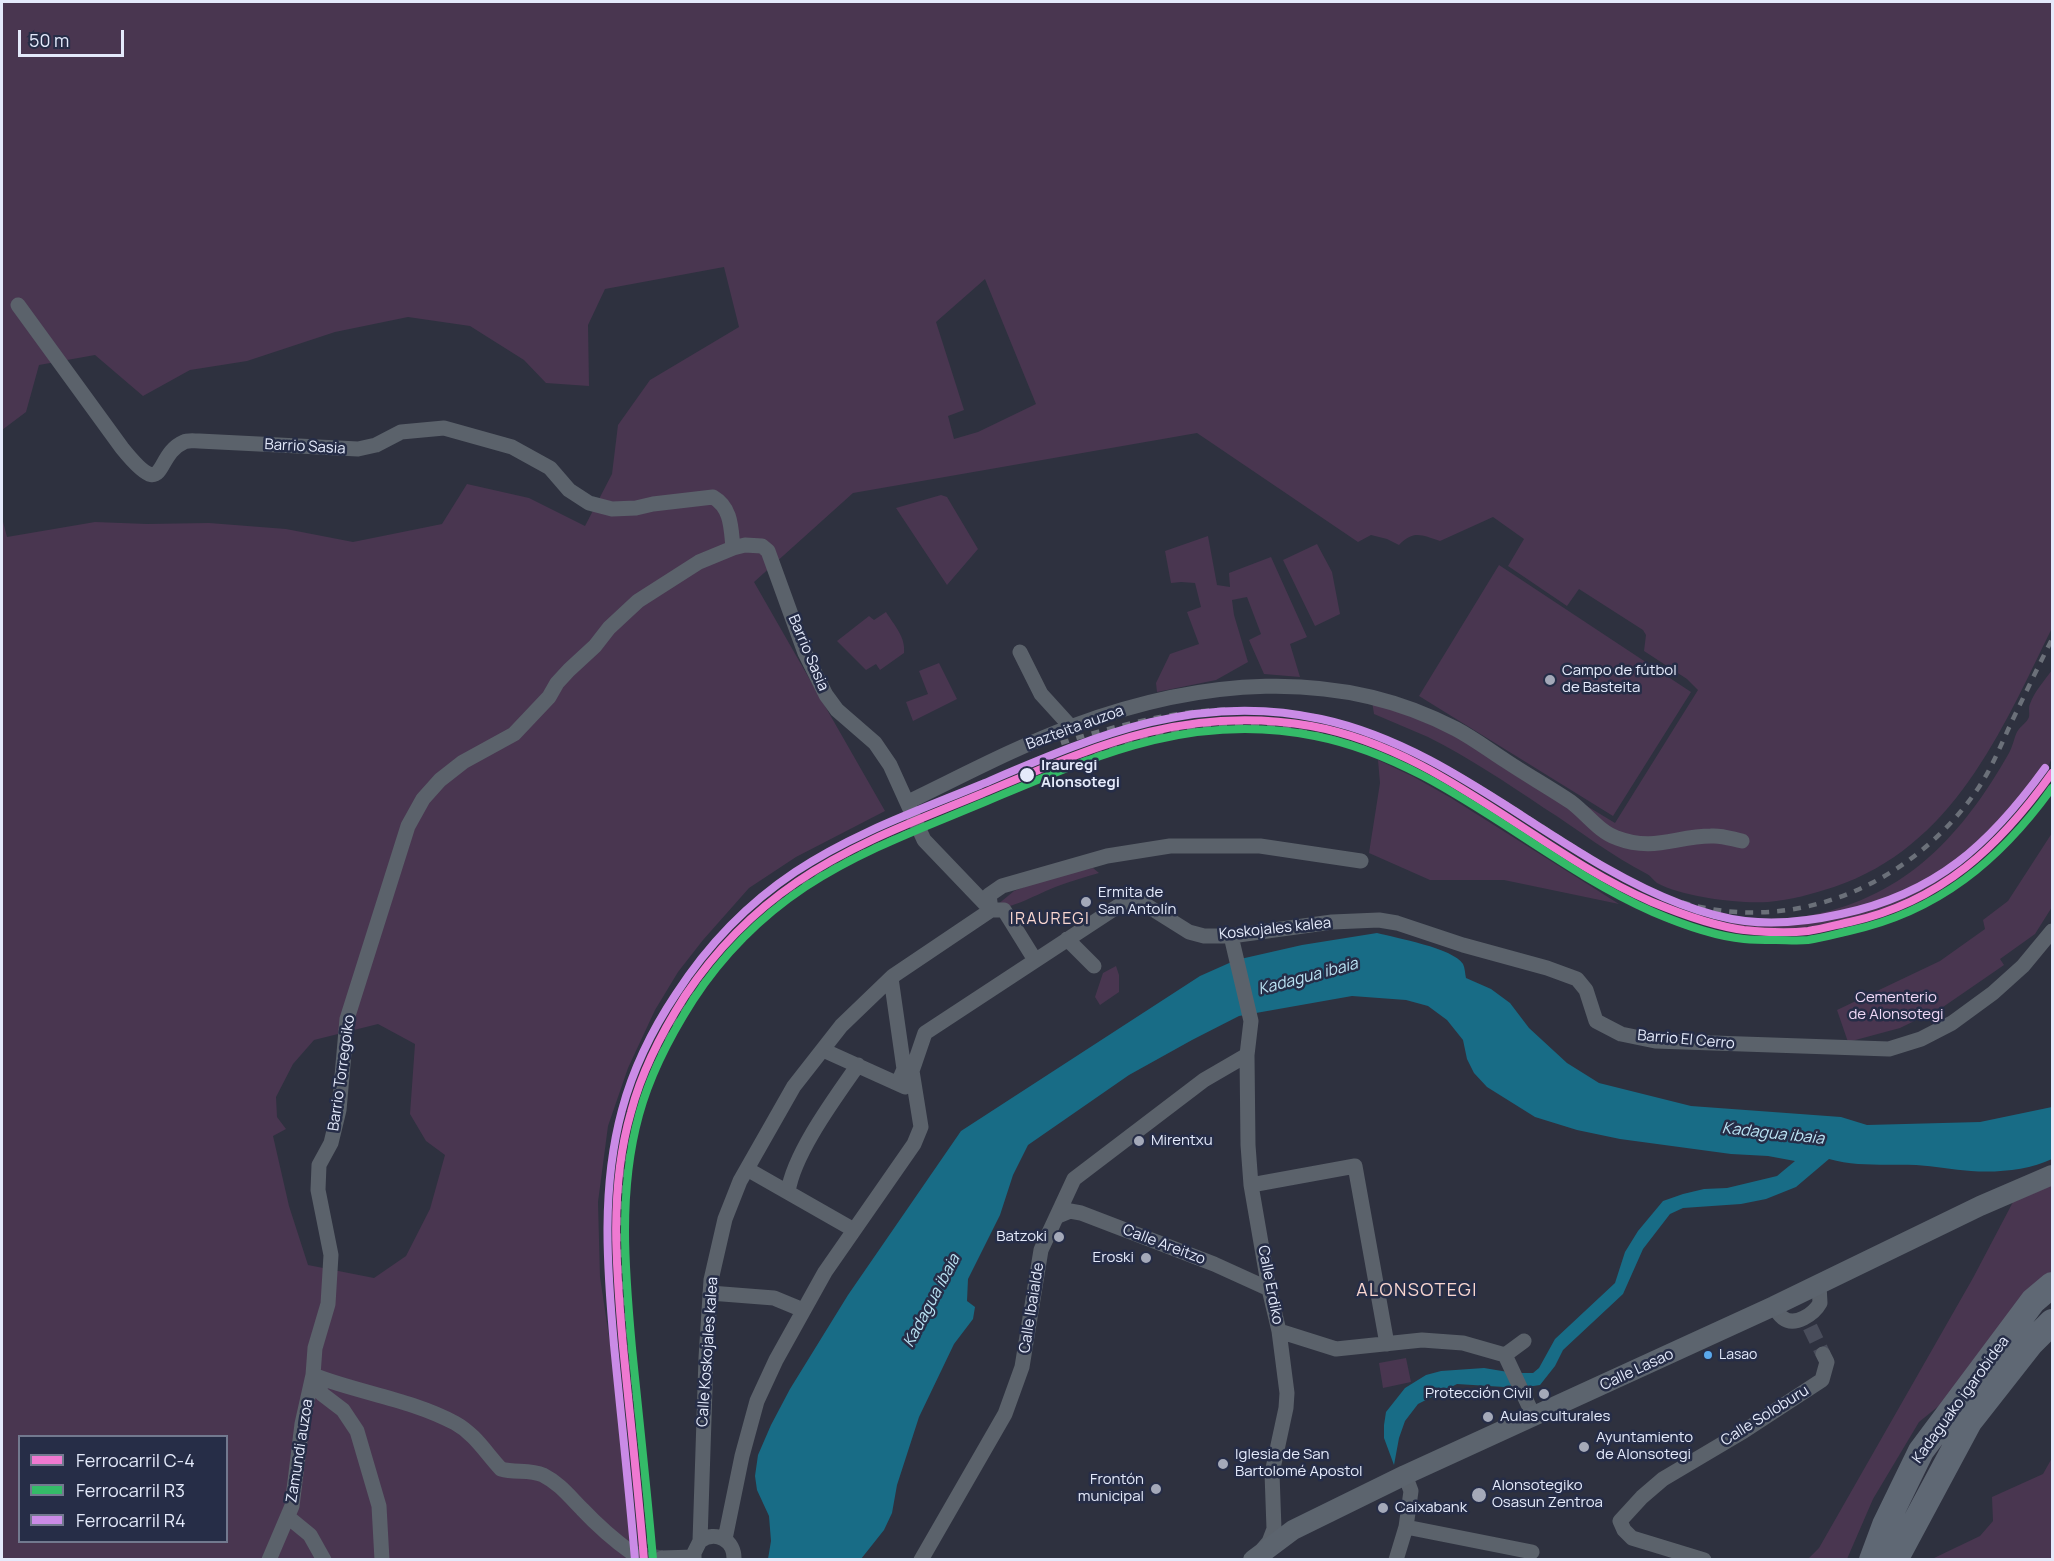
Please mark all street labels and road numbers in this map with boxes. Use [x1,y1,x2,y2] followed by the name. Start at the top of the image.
[264,436,346,458] street label: Barrio Sasia
[784,612,832,694] street label: Barrio Sasia
[1024,702,1126,754] street label: Bazteita auzoa
[1218,914,1332,944] street label: Koskojales kalea
[325,1014,359,1132] street label: Barrio Torregoiko
[1636,1027,1736,1053] street label: Barrio El Cerro
[1120,1221,1208,1269] street label: Calle Areitzo
[1254,1244,1286,1326] street label: Calle Erdiko
[1016,1261,1048,1355] street label: Calle Ibaialde
[694,1276,722,1428] street label: Calle Koskojales kalea
[1909,1333,2013,1467] street label: Kadaguako igarobidea
[1597,1345,1677,1395] street label: Calle Lasao
[1718,1382,1812,1450] street label: Calle Soloburu
[283,1398,317,1504] street label: Zamundi auzoa

